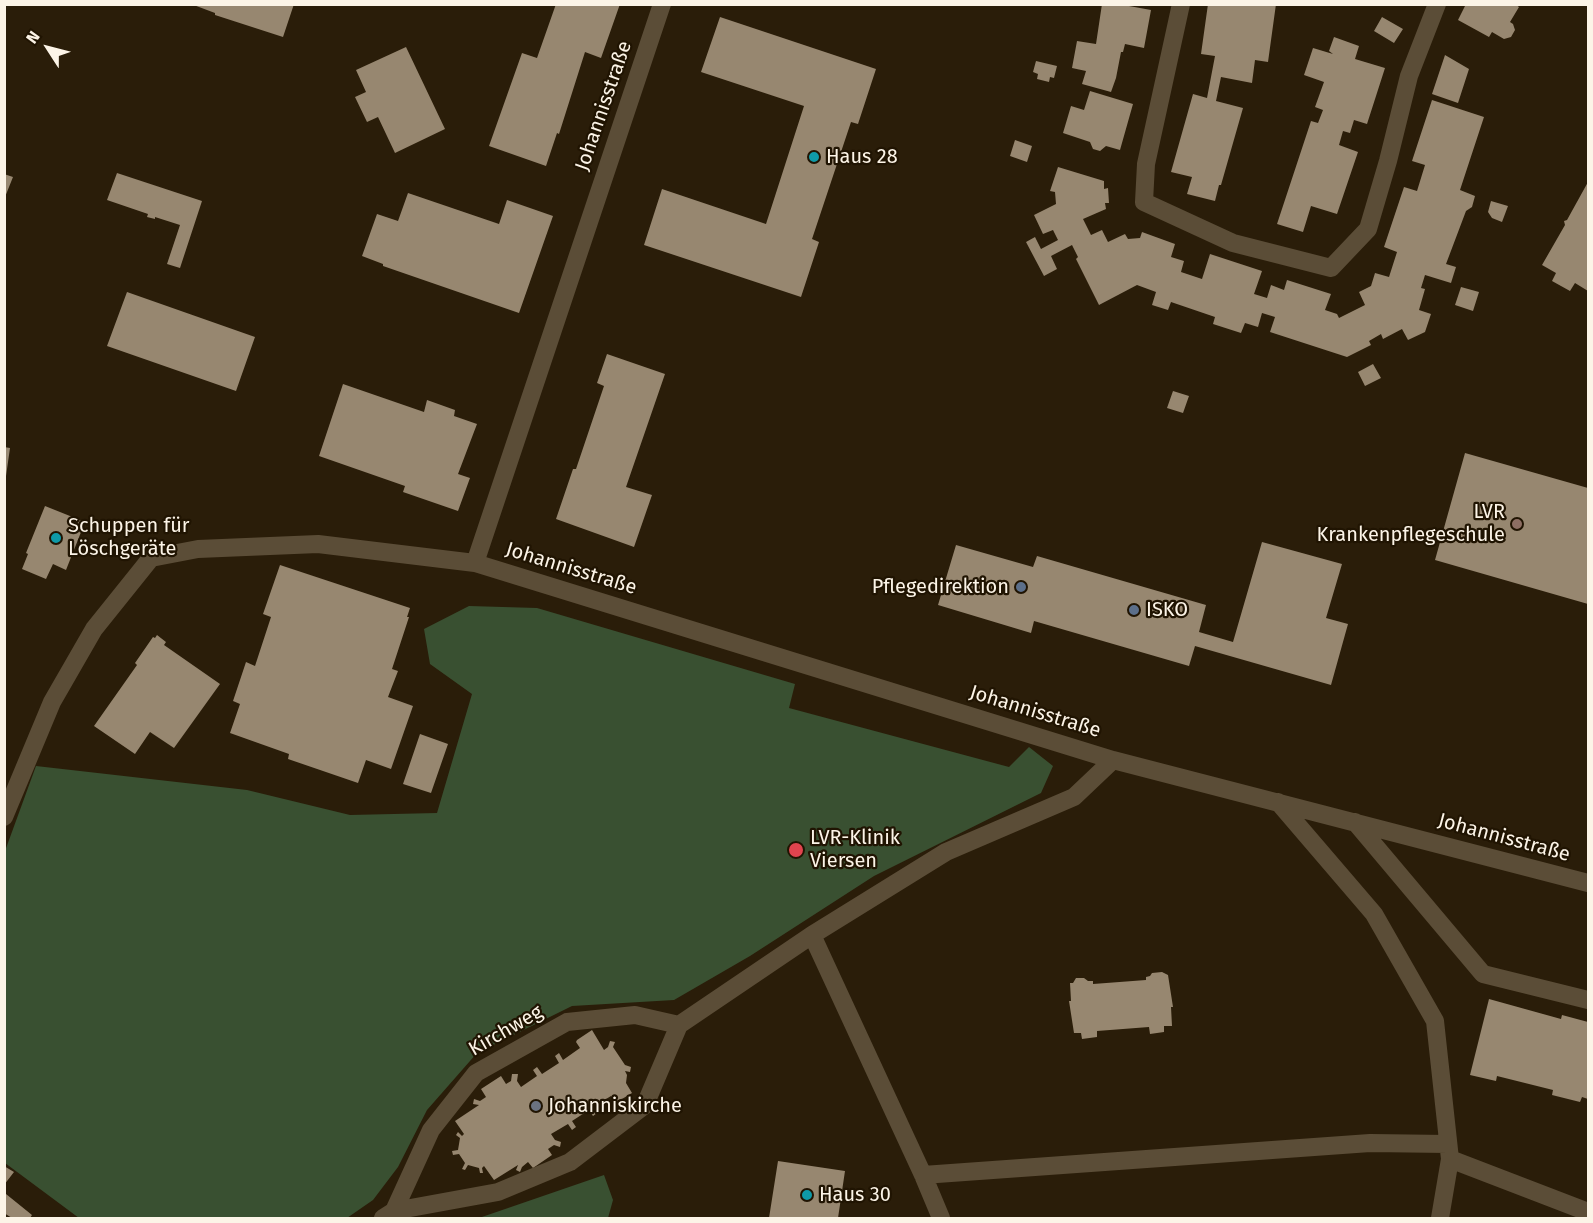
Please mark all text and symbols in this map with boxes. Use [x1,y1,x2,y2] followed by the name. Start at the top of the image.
[18,18,78,78] north arrow
[22,27,44,47] text: N
[571,38,637,174] street label: Johannisstraße
[826,145,898,169] place label: Haus 28
[807,150,821,164] marker: Haus 28
[1317,500,1505,547] place label: LVR Krankenpflegeschule
[68,514,190,561] place label: Schuppen für Löschgeräte
[1510,517,1524,531] marker: LVR Krankenpflegeschule
[49,531,63,545] marker: Schuppen für Löschgeräte
[503,538,639,600] street label: Johannisstraße
[872,575,1009,599] place label: Pflegedirektion
[1014,580,1028,594] marker: Pflegedirektion
[1146,598,1188,622] place label: ISKO
[1127,603,1141,617] marker: ISKO
[967,681,1103,743] street label: Johannisstraße
[1435,809,1573,867] street label: Johannisstraße
[810,826,900,873] place label: LVR-Klinik Viersen
[787,841,805,859] marker: LVR-Klinik Viersen
[465,1000,547,1062] street label: Kirchweg
[548,1094,682,1118] place label: Johanniskirche
[529,1099,543,1113] marker: Johanniskirche
[819,1183,891,1207] place label: Haus 30
[800,1188,814,1202] marker: Haus 30

